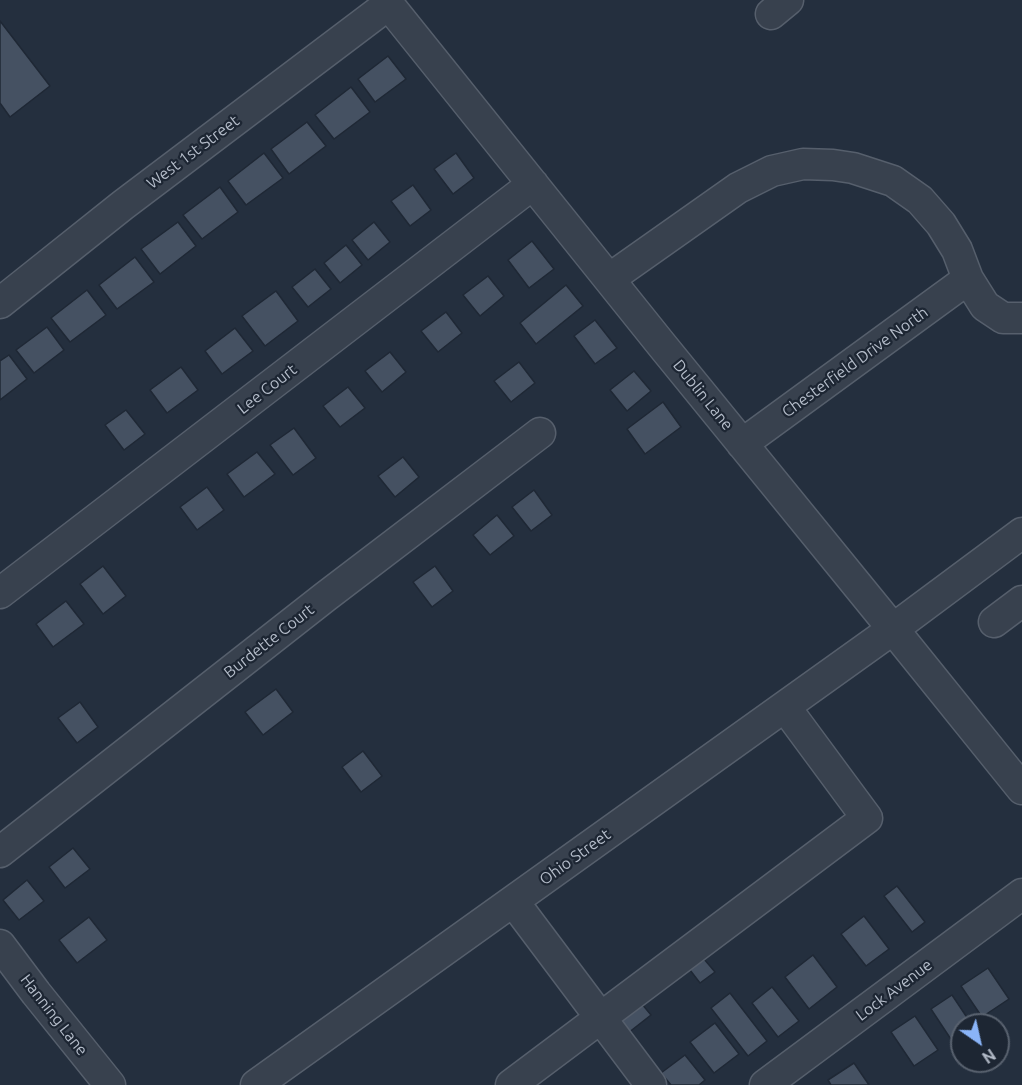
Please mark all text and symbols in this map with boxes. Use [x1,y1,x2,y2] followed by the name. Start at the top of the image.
[143,111,243,193] street label: West 1st Street
[778,303,932,421] street label: Chesterfield Drive North
[669,356,737,434] street label: Dublin Lane
[233,360,301,418] street label: Lee Court
[220,600,318,682] street label: Burdette Court
[536,825,614,889] street label: Ohio Street
[852,955,936,1025] street label: Lock Avenue
[16,971,92,1059] street label: Hanning Lane
[950,1013,1010,1073] north arrow
[979,1045,999,1067] text: N

